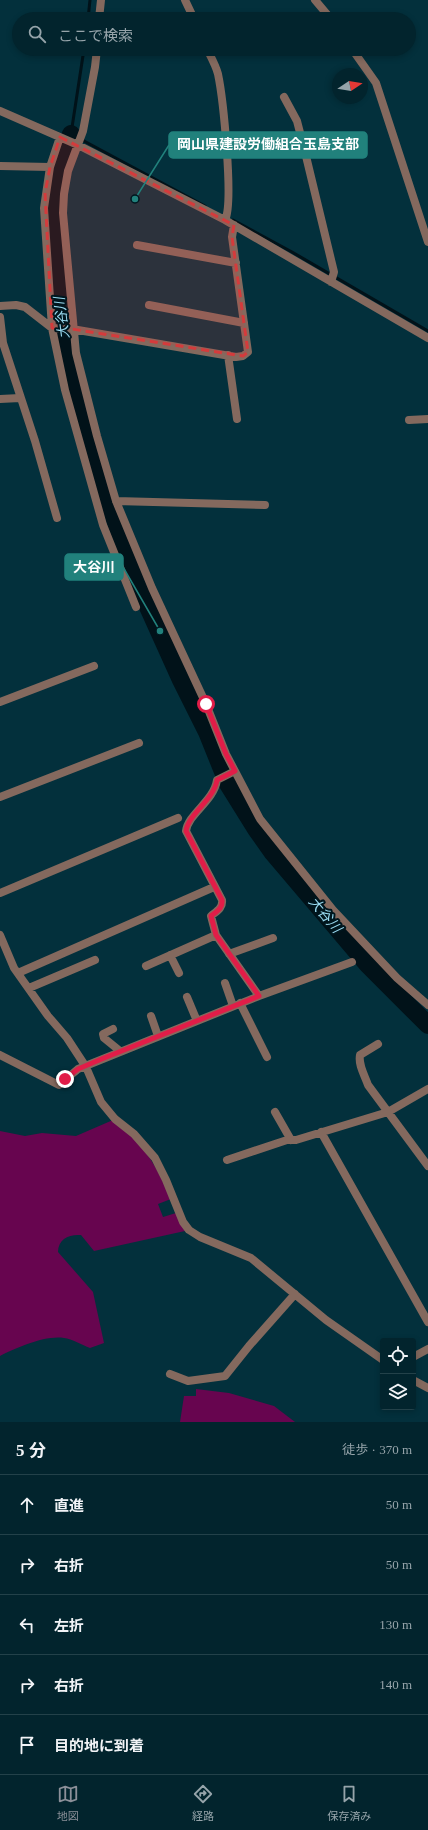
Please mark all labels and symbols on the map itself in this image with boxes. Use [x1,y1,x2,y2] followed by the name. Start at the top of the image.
[332,68,368,104] north arrow
[169,132,367,158] callout: 岡山県建設労働組合玉島支部
[177,137,359,152] text: 岡山県建設労働組合玉島支部
[52,294,72,340] water label: 大谷川
[65,554,123,580] callout: 大谷川
[73,560,115,575] text: 大谷川
[197,695,215,713] route start
[306,894,346,937] water label: 大谷川
[56,1070,74,1088] route end

